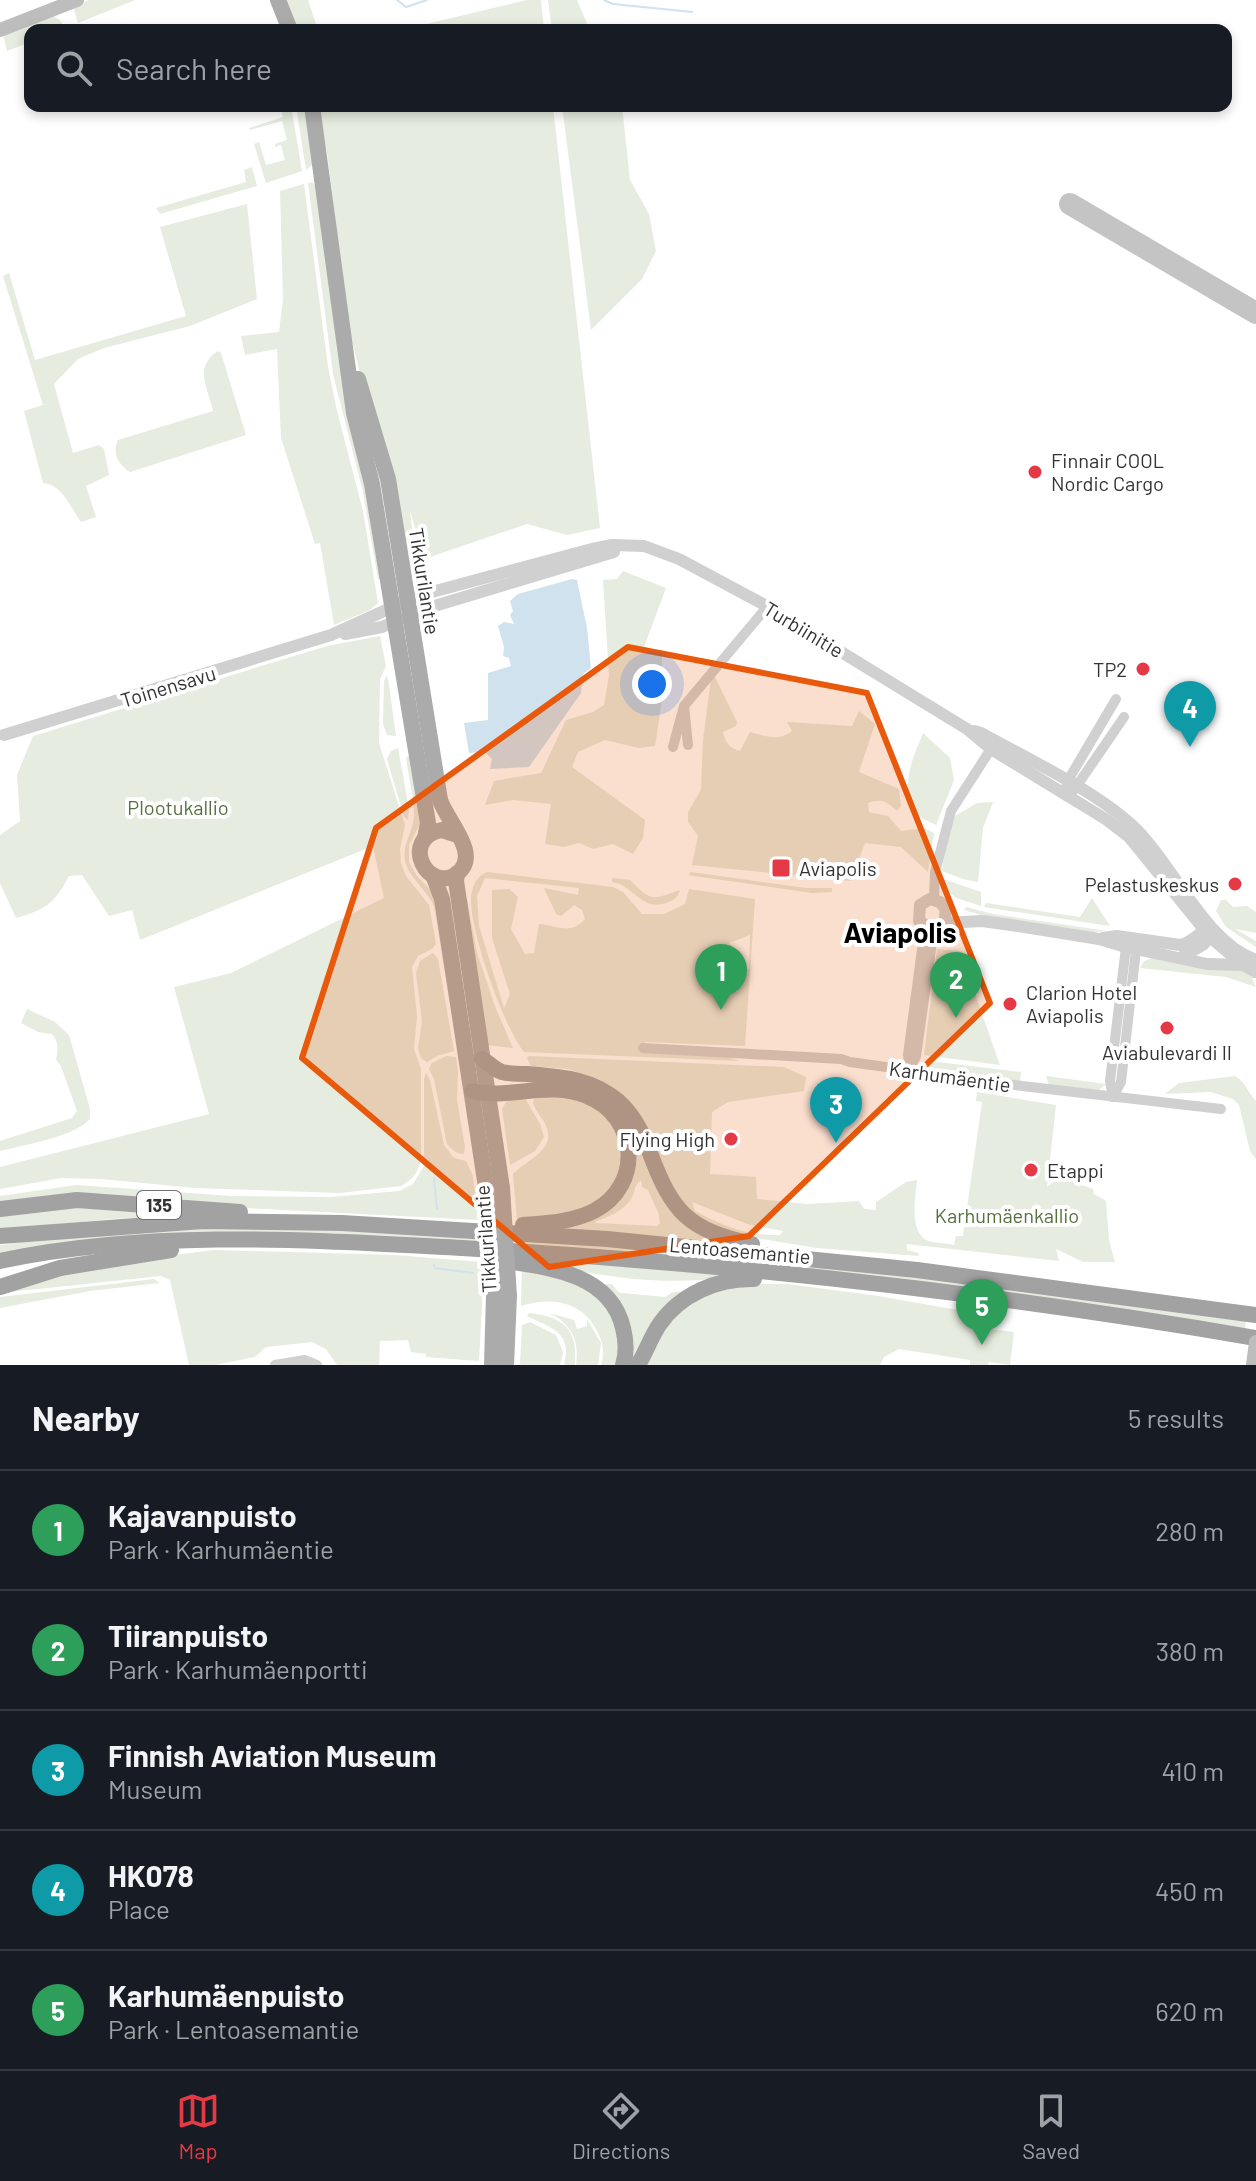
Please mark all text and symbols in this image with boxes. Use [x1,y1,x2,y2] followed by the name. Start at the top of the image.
[24,24,1232,112] search box
[52,46,96,90] icon: search
[116,50,272,86] text: Search here
[1051,448,1164,495] place label: Finnair COOL Nordic Cargo
[1026,463,1044,481] marker: Finnair COOL Nordic Cargo
[405,526,445,636] street label: Tikkurilantie
[760,596,848,662] street label: Turbiinitie
[1093,657,1127,681] place label: TP2
[118,660,218,712] street label: Toinensavu
[1134,660,1152,678] marker: TP2
[632,664,672,704] your location
[1164,681,1216,747] pin: 4
[127,795,229,819] park label: Plootukallio
[799,856,877,880] place label: Aviapolis
[770,857,792,879] marker: Aviapolis
[1085,872,1219,896] place label: Pelastuskeskus
[1226,875,1244,893] marker: Pelastuskeskus
[843,915,957,949] district label: Aviapolis
[695,944,747,1010] pin: 1
[930,952,982,1018] pin: 2
[1026,980,1137,1027] place label: Clarion Hotel Aviapolis
[1001,995,1019,1013] marker: Clarion Hotel Aviapolis
[1158,1019,1176,1037] marker: Aviabulevardi II
[1102,1040,1232,1064] place label: Aviabulevardi II
[888,1056,1012,1096] street label: Karhumäentie
[810,1077,862,1143] pin: 3
[620,1127,715,1151] place label: Flying High
[722,1130,740,1148] marker: Flying High
[1047,1158,1104,1182] place label: Etappi
[1022,1161,1040,1179] marker: Etappi
[469,1184,501,1294] street label: Tikkurilantie
[137,1191,181,1219] road number: 135
[935,1203,1079,1227] park label: Karhumäenkallio
[668,1232,812,1268] street label: Lentoasemantie
[956,1279,1008,1345] pin: 5
[32,1397,140,1438] text: Nearby
[1128,1402,1224,1433] text: 5 results
[108,1497,297,1533] text: Kajavanpuisto
[53,1515,63,1546] text: 1
[1155,1515,1224,1546] text: 280 m
[108,1533,334,1564] text: Park · Karhumäentie
[108,1617,268,1653] text: Tiiranpuisto
[51,1635,65,1666] text: 2
[1156,1635,1224,1666] text: 380 m
[108,1653,368,1684] text: Park · Karhumäenportti
[108,1737,437,1773] text: Finnish Aviation Museum
[51,1755,65,1786] text: 3
[1162,1755,1224,1786] text: 410 m
[108,1773,202,1804] text: Museum
[108,1857,194,1893] text: HK078
[50,1875,66,1906] text: 4
[1155,1875,1224,1906] text: 450 m
[108,1893,170,1924] text: Place
[108,1977,344,2013] text: Karhumäenpuisto
[51,1995,65,2026] text: 5
[1155,1995,1224,2026] text: 620 m
[108,2013,359,2044] text: Park · Lentoasemantie
[176,2089,220,2163] tab: Map
[572,2089,670,2163] tab: Directions
[1022,2089,1080,2163] tab: Saved

